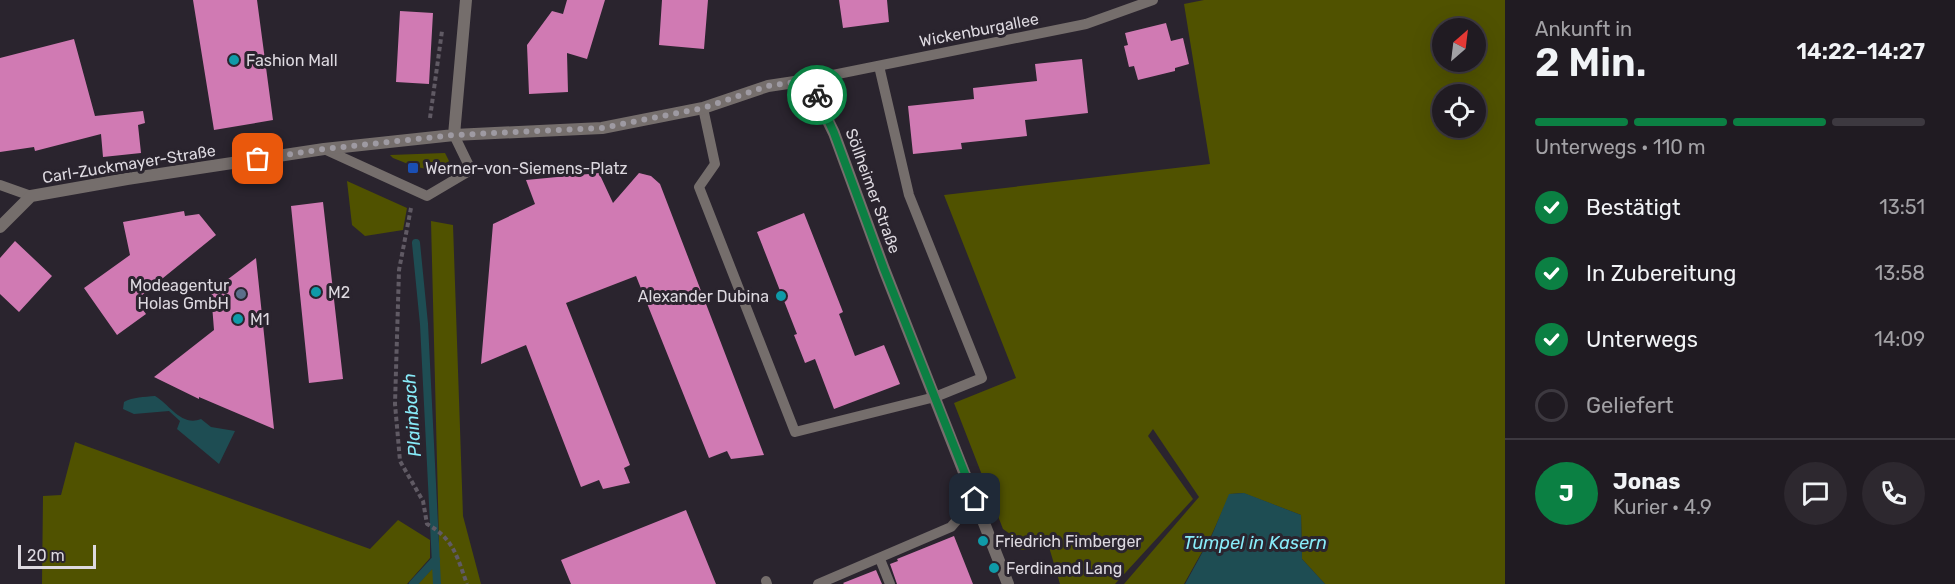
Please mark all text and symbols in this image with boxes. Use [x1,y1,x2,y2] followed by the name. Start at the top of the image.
[918,9,1040,51] street label: Wickenburgallee
[1535,17,1632,41] text: Ankunft in
[1432,18,1486,72] north arrow
[1432,18,1486,138] map controls
[1796,38,1925,65] text: 14:22–14:27
[1535,40,1646,86] text: 2 Min.
[246,51,338,70] place label: Fashion Mall
[227,53,241,67] marker: Fashion Mall
[787,65,847,125] courier
[801,79,834,112] icon: bike
[1432,84,1486,138] button: locate
[842,126,904,256] street label: Söllheimer Straße
[232,133,283,184] pin
[1535,135,1706,159] text: Unterwegs · 110 m
[41,141,217,187] street label: Carl-Zuckmayer-Straße
[241,142,274,175] icon: bag
[425,159,628,178] place label: Werner-von-Siemens-Platz
[406,161,420,175] marker: Werner-von-Siemens-Platz
[1535,191,1568,224] icon: check
[1586,194,1681,221] text: Bestätigt
[1879,195,1925,219] text: 13:51
[1535,257,1568,290] icon: check
[1586,260,1736,287] text: In Zubereitung
[1875,261,1925,285] text: 13:58
[130,276,229,313] place label: Modeagentur Holas GmbH
[328,283,350,302] place label: M2
[309,285,323,299] marker: M2
[234,287,248,301] marker: Modeagentur Holas GmbH
[638,287,769,306] place label: Alexander Dubina
[774,289,788,303] marker: Alexander Dubina
[250,310,270,329] place label: M1
[231,312,245,326] marker: M1
[1535,323,1568,356] icon: check
[1586,326,1698,353] text: Unterwegs
[1874,327,1925,351] text: 14:09
[398,372,426,458] water label: Plainbach
[1586,392,1674,419] text: Geliefert
[1784,462,1847,525] button: chat
[1862,462,1925,525] button: phone
[1613,468,1681,495] text: Jonas
[949,473,1000,524] pin
[1559,480,1574,507] text: J
[958,482,991,515] icon: home
[1613,495,1712,519] text: Kurier · 4.9
[995,532,1141,551] place label: Friedrich Fimberger
[1183,532,1327,554] water label: Tümpel in Kasern
[976,534,990,548] marker: Friedrich Fimberger
[18,542,96,570] scale bar
[27,546,65,565] text: 20 m
[1006,559,1122,578] place label: Ferdinand Lang
[987,561,1001,575] marker: Ferdinand Lang

